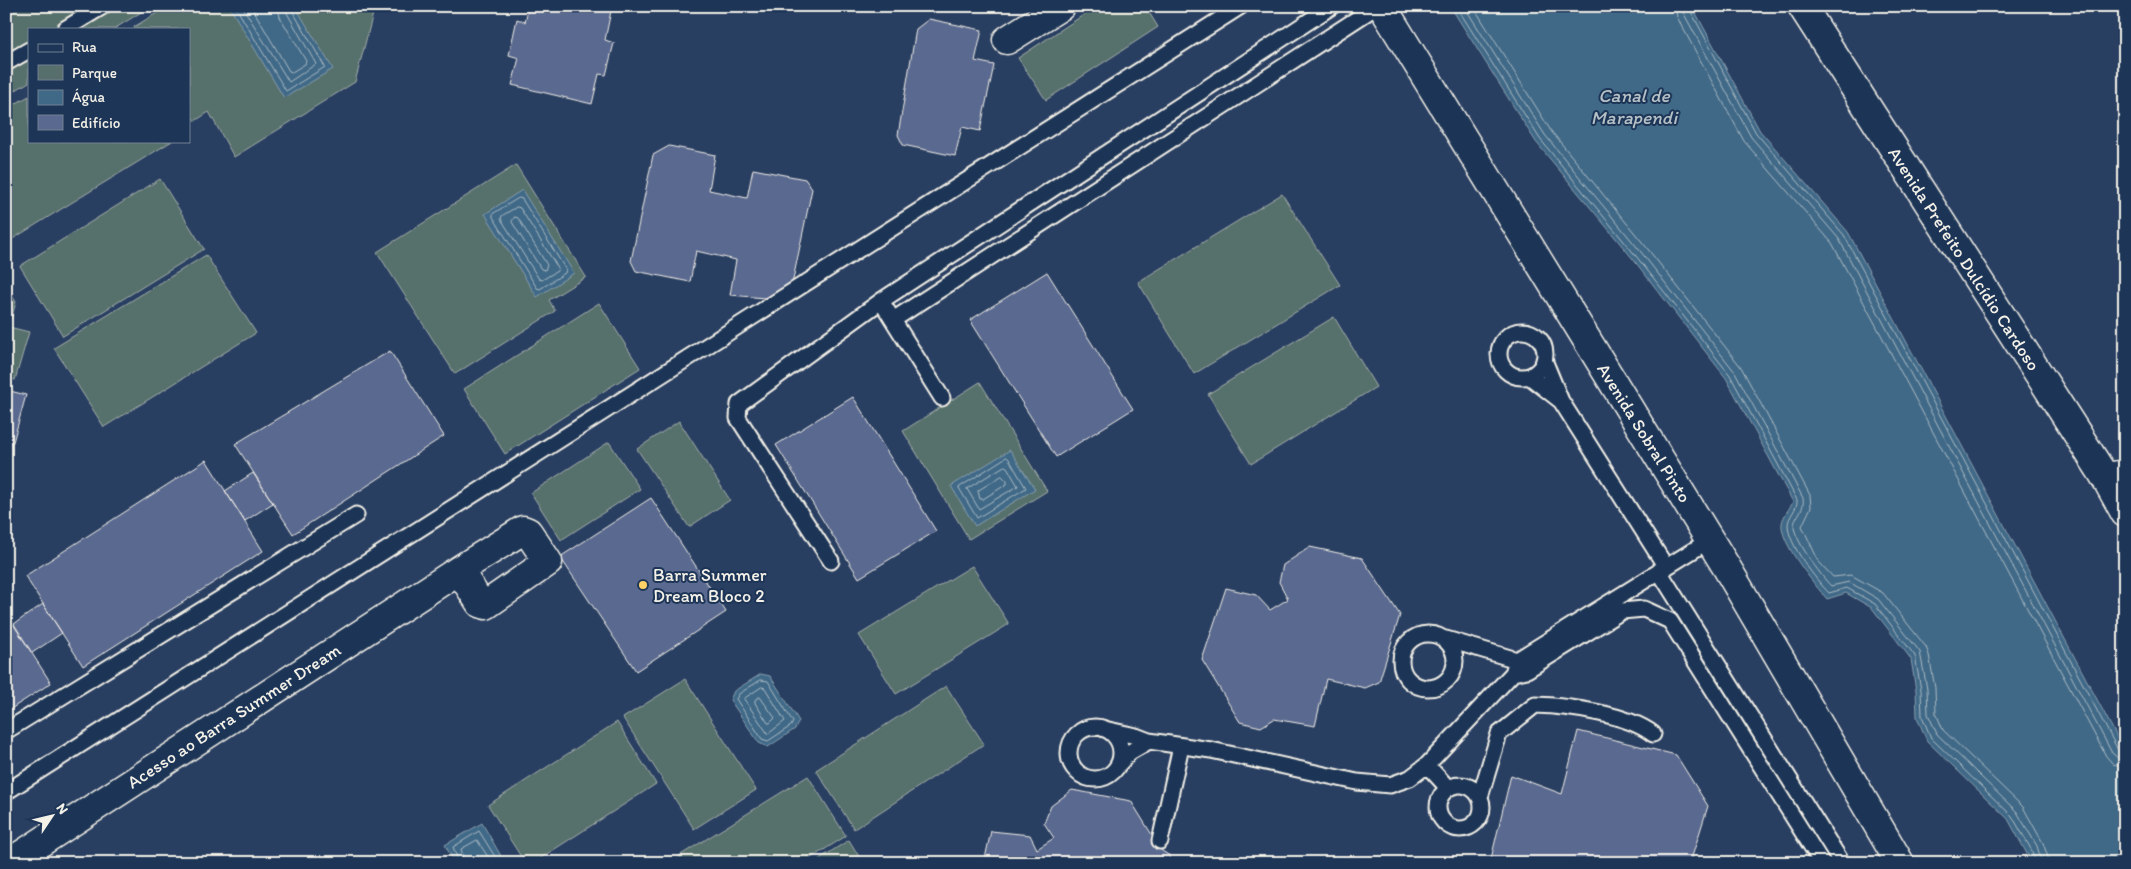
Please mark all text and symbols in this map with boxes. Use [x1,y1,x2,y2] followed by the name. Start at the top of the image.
[28,28,190,142] legend
[72,38,97,56] text: Rua
[72,64,117,82] text: Parque
[1591,84,1679,129] water label: Canal de Marapendi
[72,88,106,106] text: Água
[72,114,120,132] text: Edifício
[1883,143,2045,375] street label: Avenida Prefeito Dulcídio Cardoso
[1592,359,1696,507] street label: Avenida Sobral Pinto
[653,564,767,607] place label: Barra Summer Dream Bloco 2
[637,579,649,591] marker: Barra Summer Dream Bloco 2
[123,639,345,793] street label: Acesso ao Barra Summer Dream
[28,792,78,842] north arrow
[53,800,72,818] text: N

